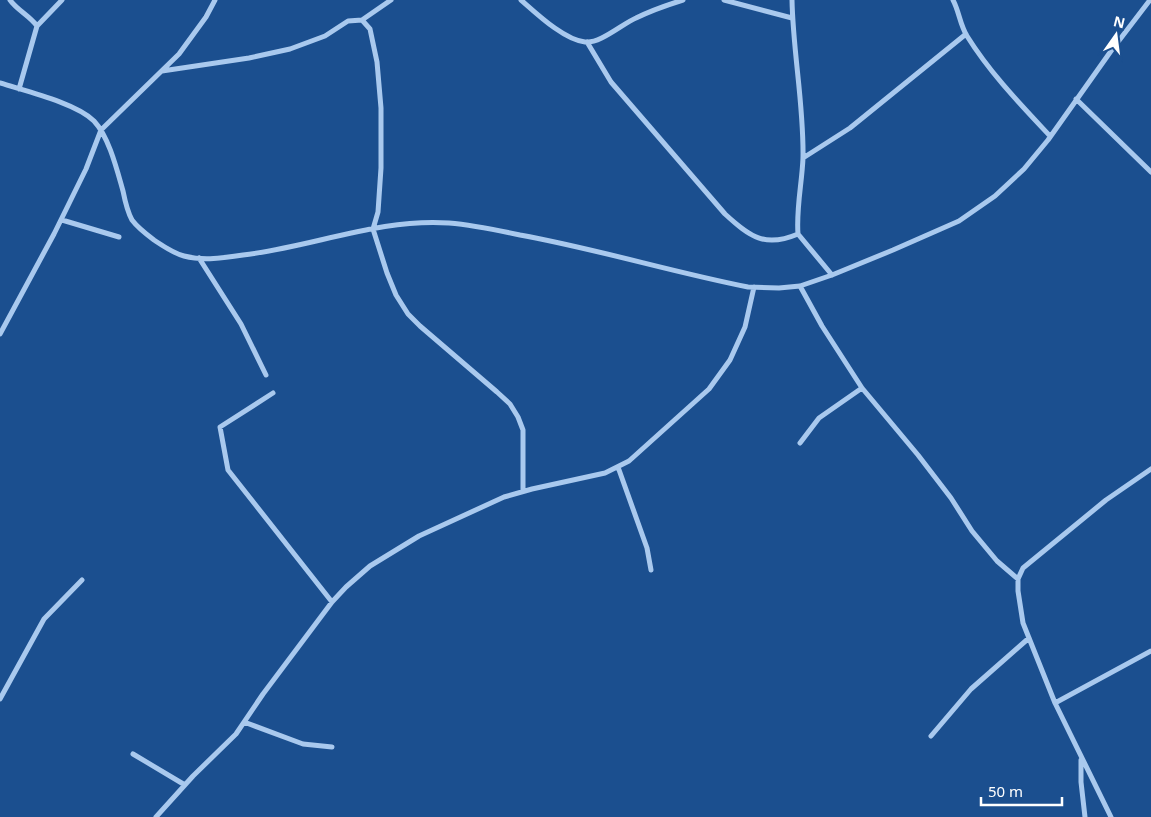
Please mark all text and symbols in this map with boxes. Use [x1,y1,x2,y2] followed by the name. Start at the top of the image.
[1091,10,1141,60] north arrow
[1111,11,1127,32] text: N
[981,774,1062,806] scale bar
[988,781,1023,801] text: 50 m

